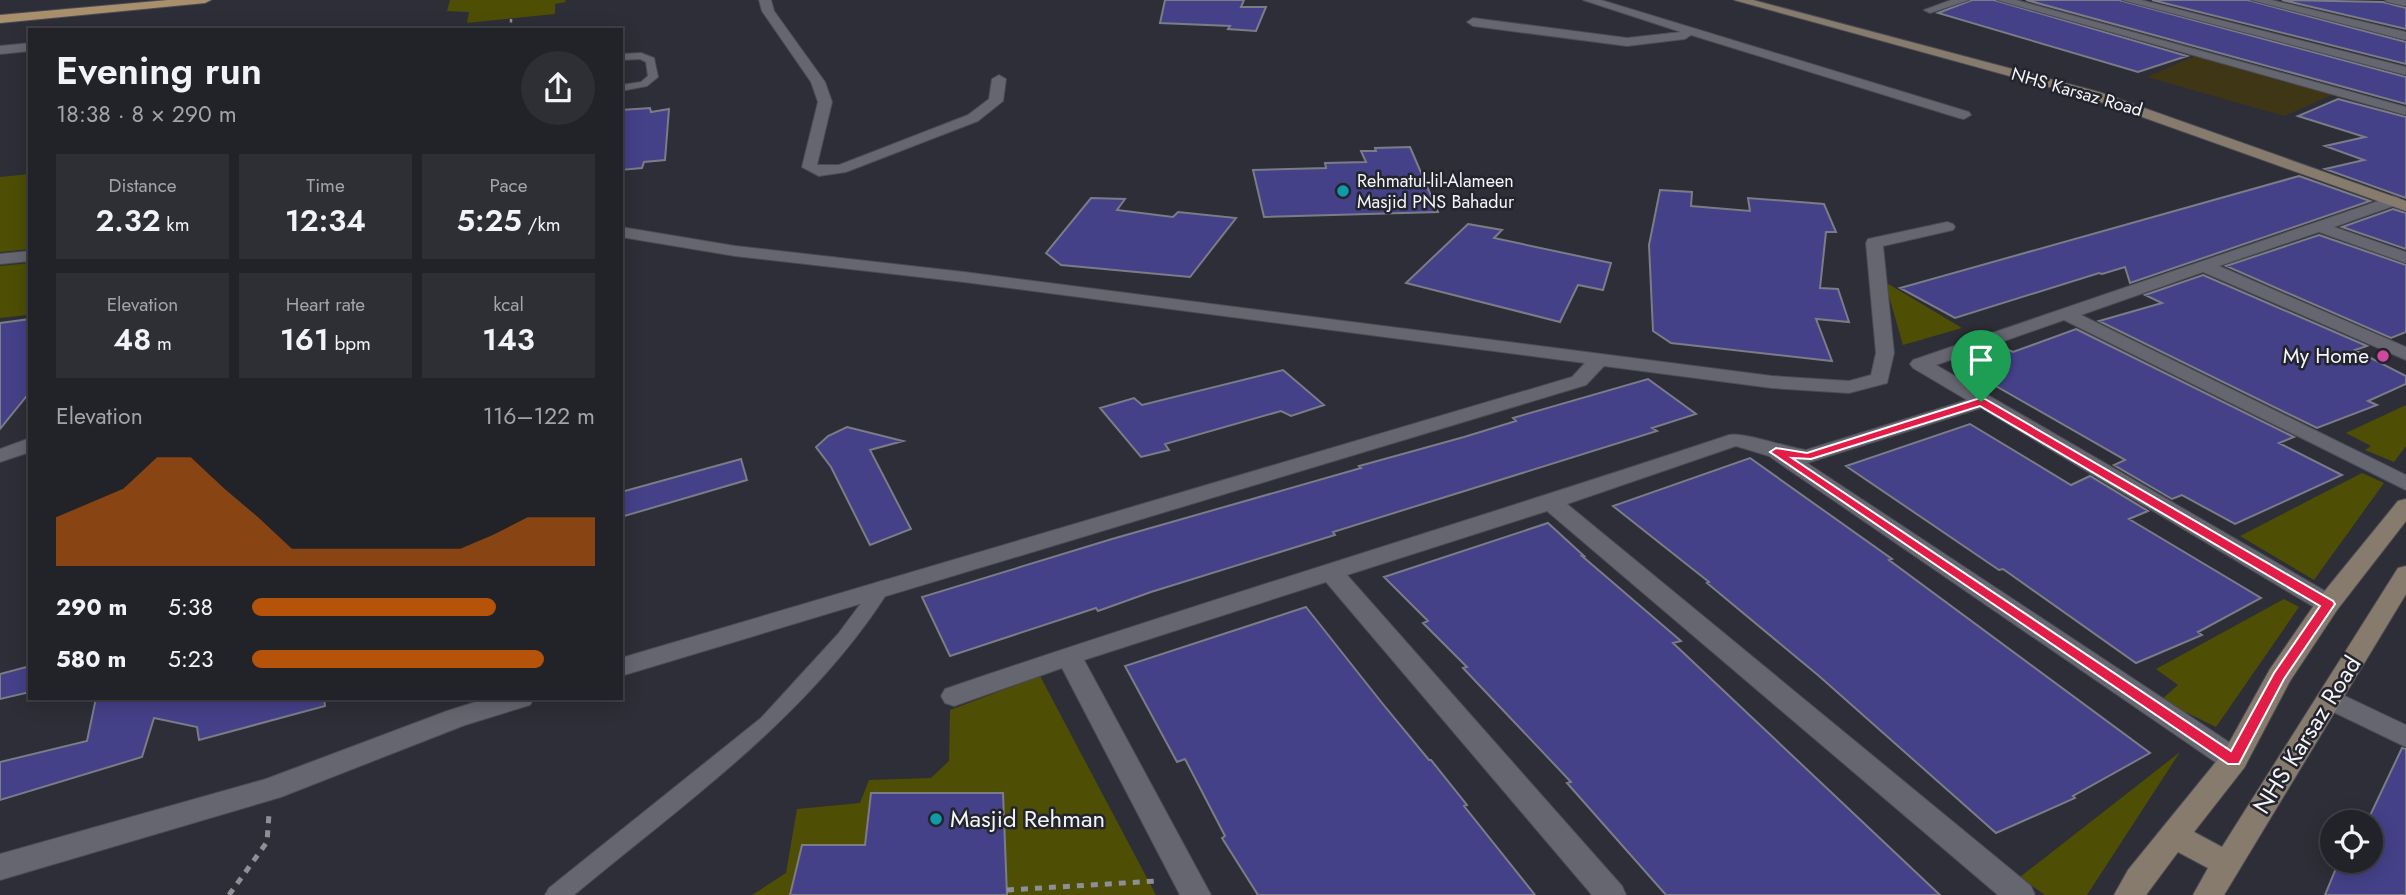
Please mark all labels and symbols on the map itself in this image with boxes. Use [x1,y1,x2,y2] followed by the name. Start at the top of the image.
[2008,61,2146,123] street label: NHS Karsaz Road
[1357,168,1515,215] place label: Rehmatul-lil-Alameen Masjid PNS Bahadur
[1335,183,1351,199] marker: Rehmatul-lil-Alameen Masjid PNS Bahadur
[1951,330,2011,402] pin
[2283,341,2369,371] place label: My Home
[2375,348,2391,364] marker: My Home
[2244,649,2369,821] street label: NHS Karsaz Road
[950,801,1105,836] place label: Masjid Rehman
[928,811,944,827] marker: Masjid Rehman

